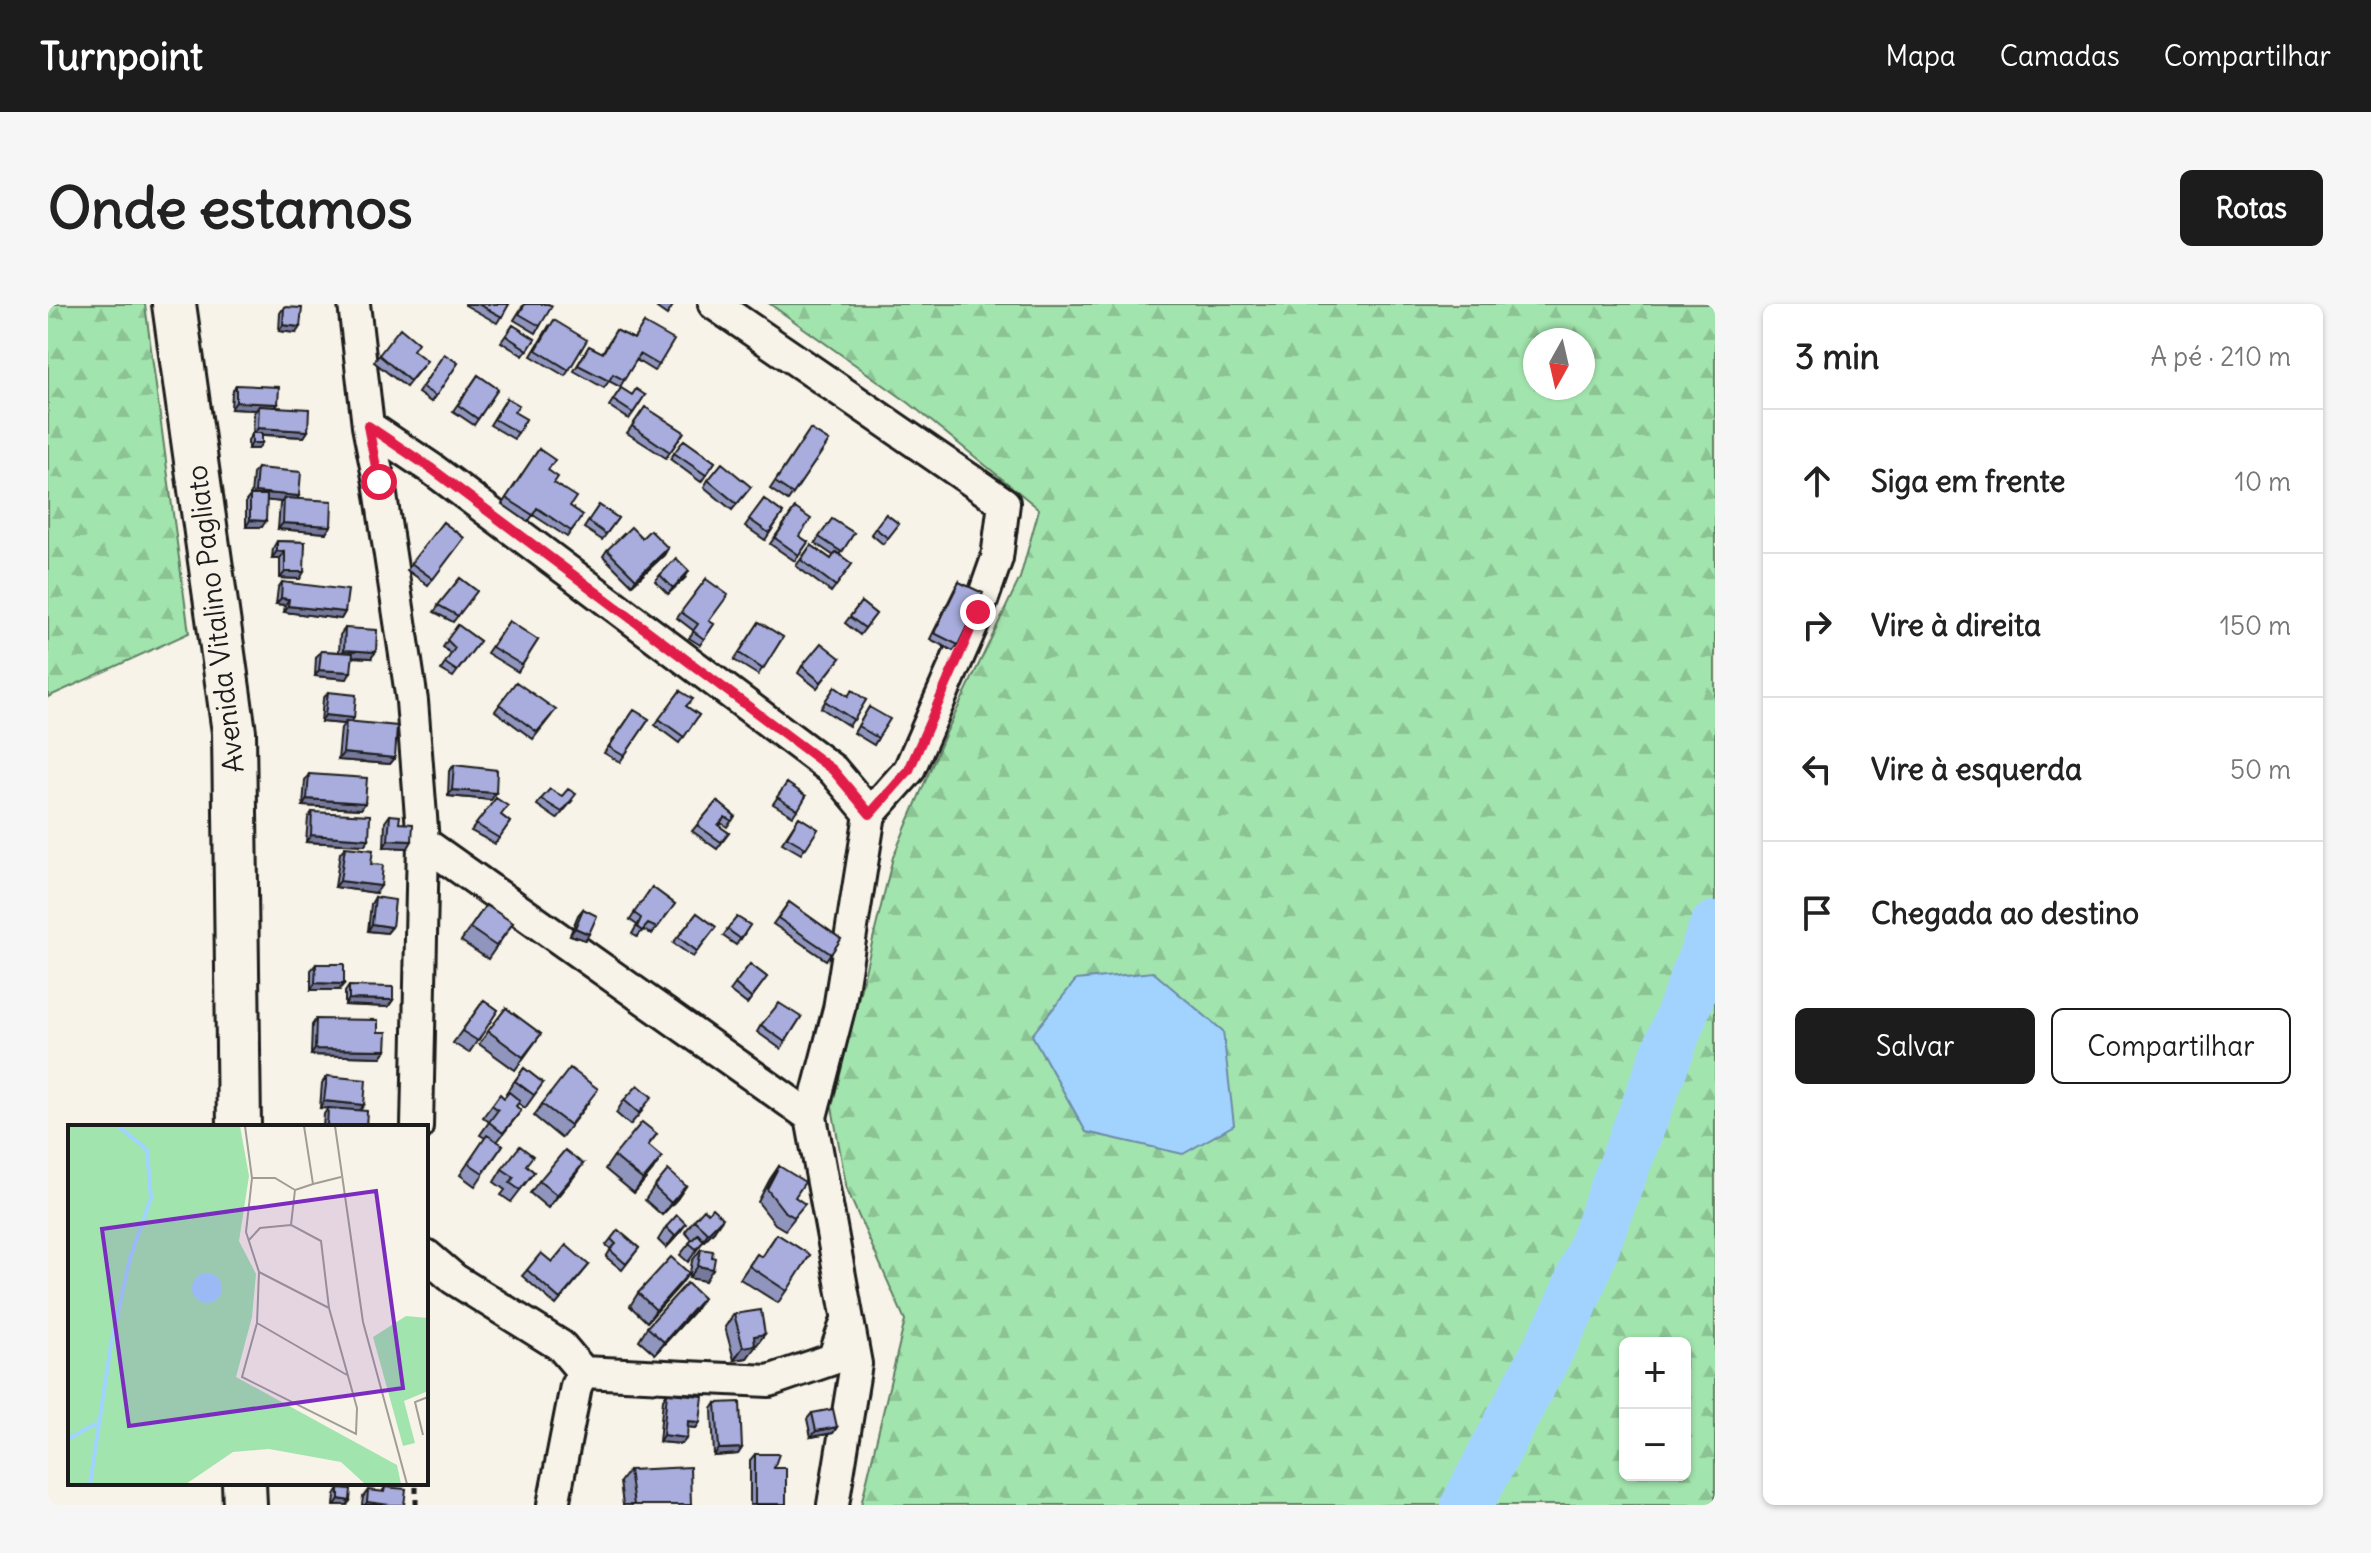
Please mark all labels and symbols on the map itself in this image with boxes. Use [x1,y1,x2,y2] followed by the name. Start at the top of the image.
[1523,328,1595,400] north arrow
[178,463,252,775] street label: Avenida Vitalino Pagliato
[361,464,397,500] route start
[960,594,996,630] route end
[68,1125,428,1485] inset map

